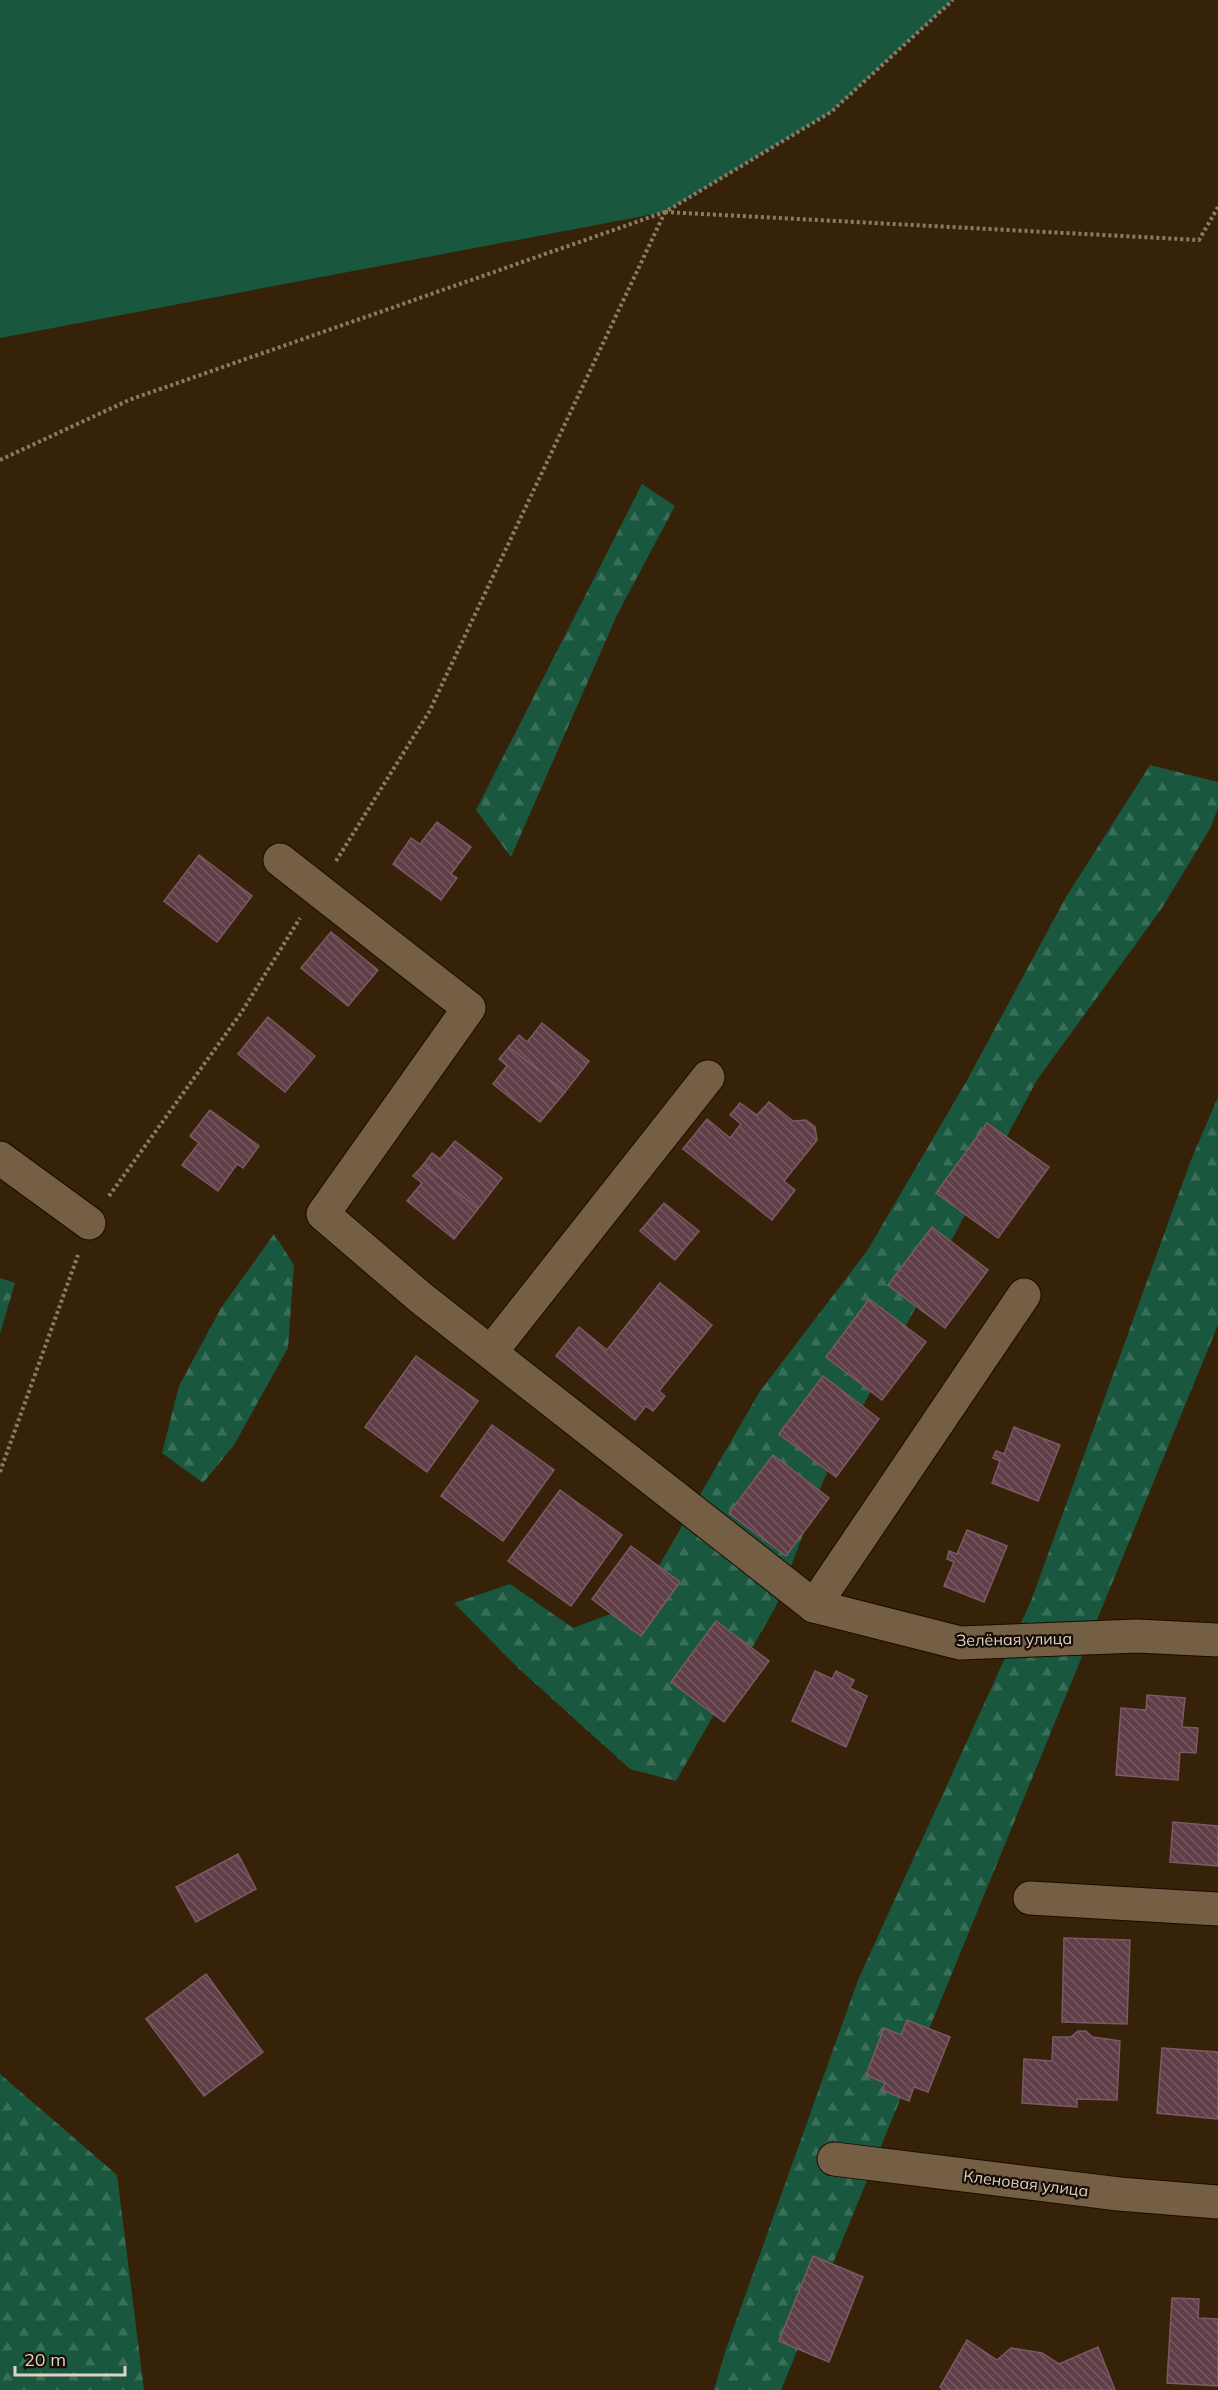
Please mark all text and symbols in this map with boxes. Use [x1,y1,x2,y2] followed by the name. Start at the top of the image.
[956,1628,1072,1650] street label: Зелёная улица
[962,2165,1090,2201] street label: Кленовая улица
[15,2339,124,2377] scale bar
[24,2348,66,2371] text: 20 m

